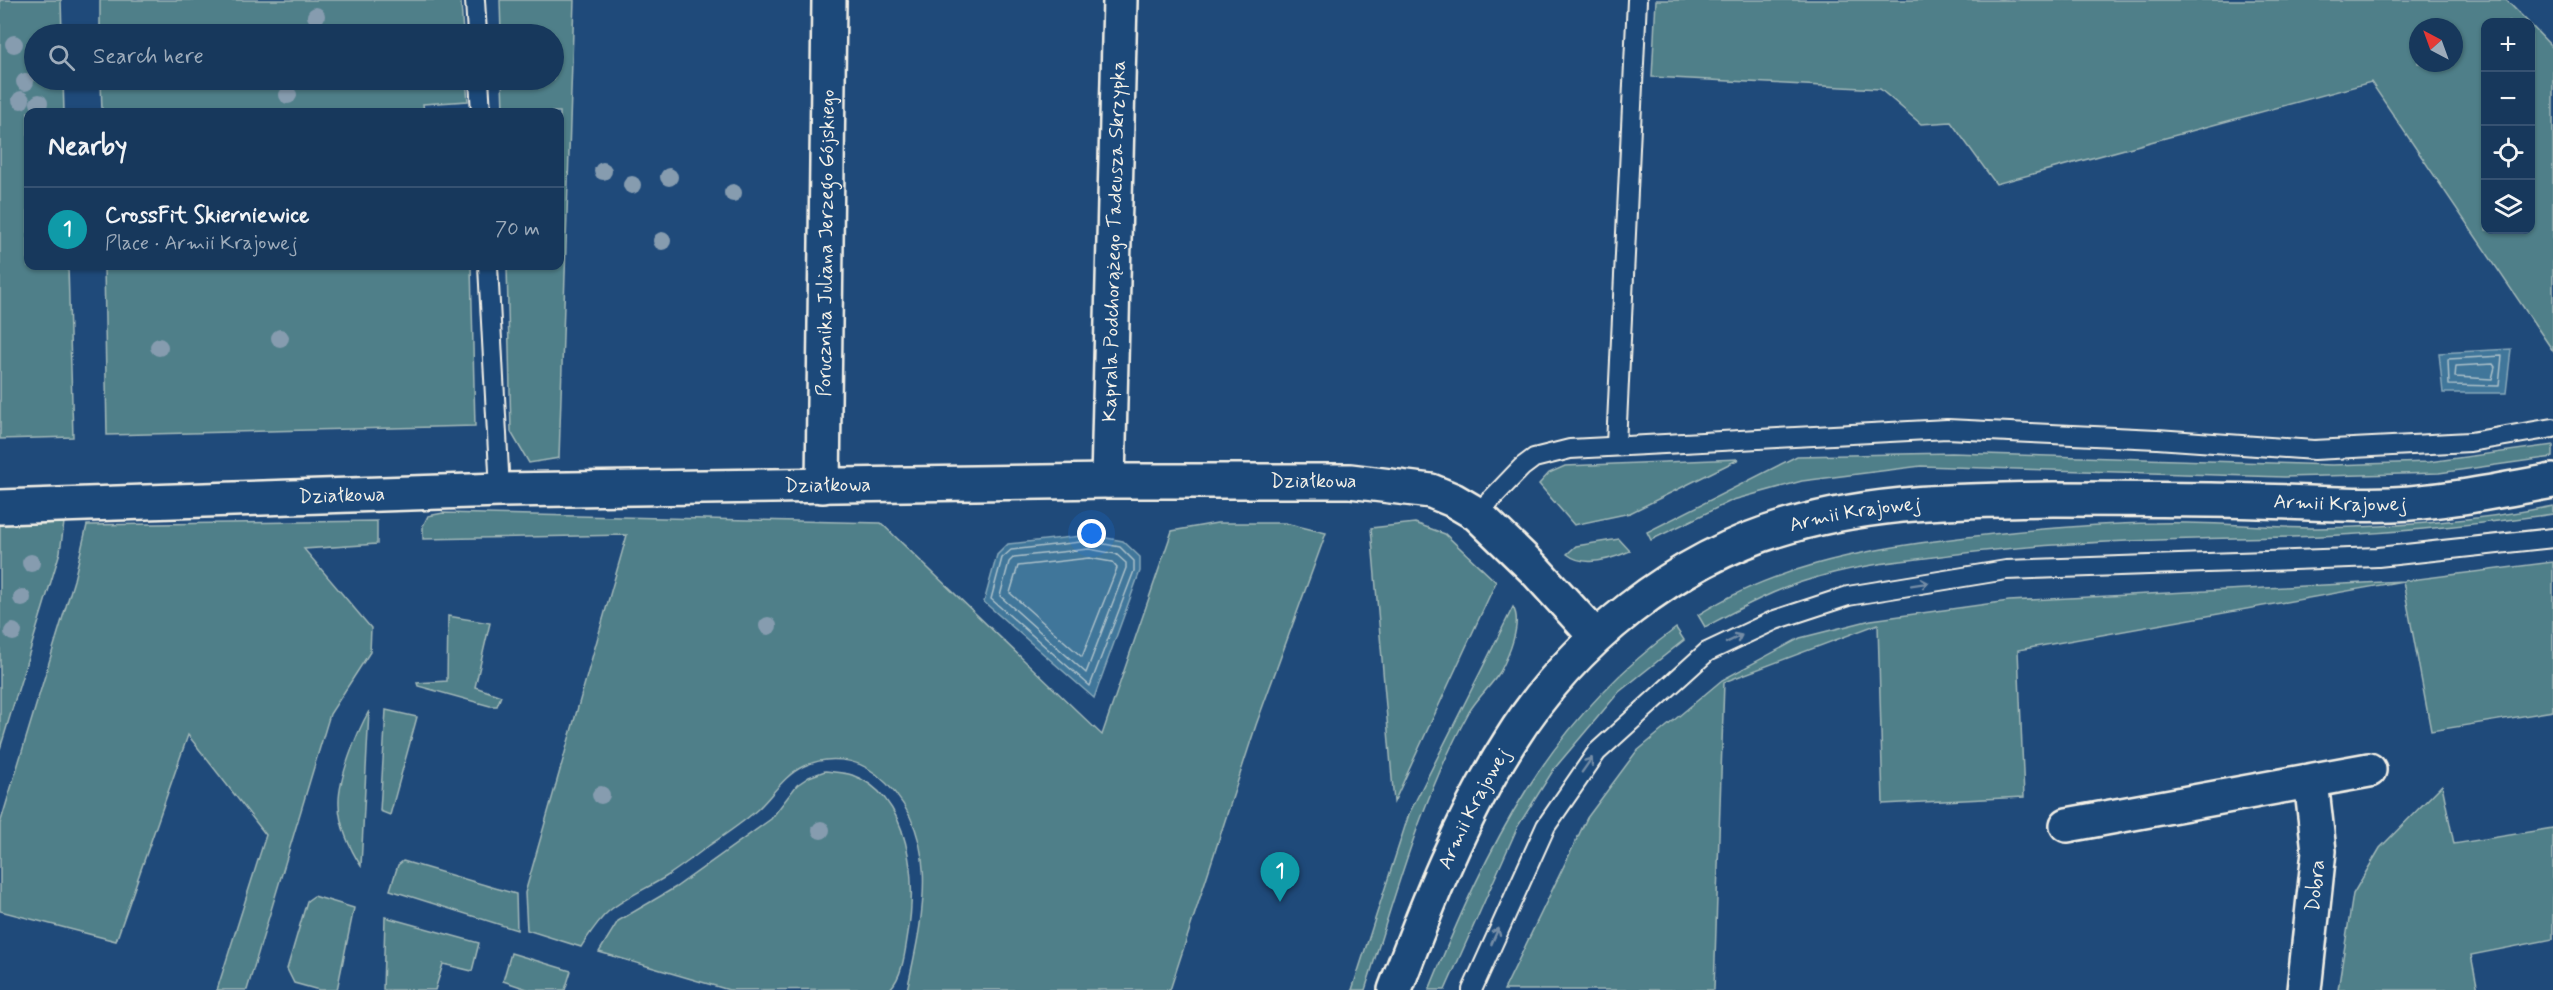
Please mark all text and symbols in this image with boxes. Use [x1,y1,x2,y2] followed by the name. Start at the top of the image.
[2409,18,2463,72] north arrow
[2481,18,2535,234] map controls
[2481,18,2535,72] button: +
[24,24,564,90] search box
[45,41,78,74] icon: search
[93,43,204,71] text: Search here
[1096,60,1132,422] street label: Kaprala Podchorążego Tadeusza Skrzypka
[2481,72,2535,126] button: −
[811,89,842,397] street label: Porucznika Juliana Jerzego Gójskiego
[2481,126,2535,180] button: locate
[48,130,127,164] text: Nearby
[2481,180,2535,234] button: layers
[105,202,309,230] text: CrossFit Skierniewice
[63,216,72,243] text: 1
[495,216,540,243] text: 70 m
[105,230,298,257] text: Place · Armii Krajowej
[1270,467,1359,495] street label: Działkowa
[784,471,871,499] street label: Działkowa
[298,480,386,510] street label: Działkowa
[2273,488,2407,518] street label: Armii Krajowej
[1786,490,1922,539] street label: Armii Krajowej
[1077,519,1106,548] your location
[1909,579,1929,590] one-way arrow
[1724,633,1742,645] one-way arrow
[1431,743,1516,873] street label: Armii Krajowej
[1581,758,1593,774] one-way arrow
[1260,852,1300,902] pin: 1
[2299,858,2331,913] street label: Dobra
[1490,928,1501,946] one-way arrow

